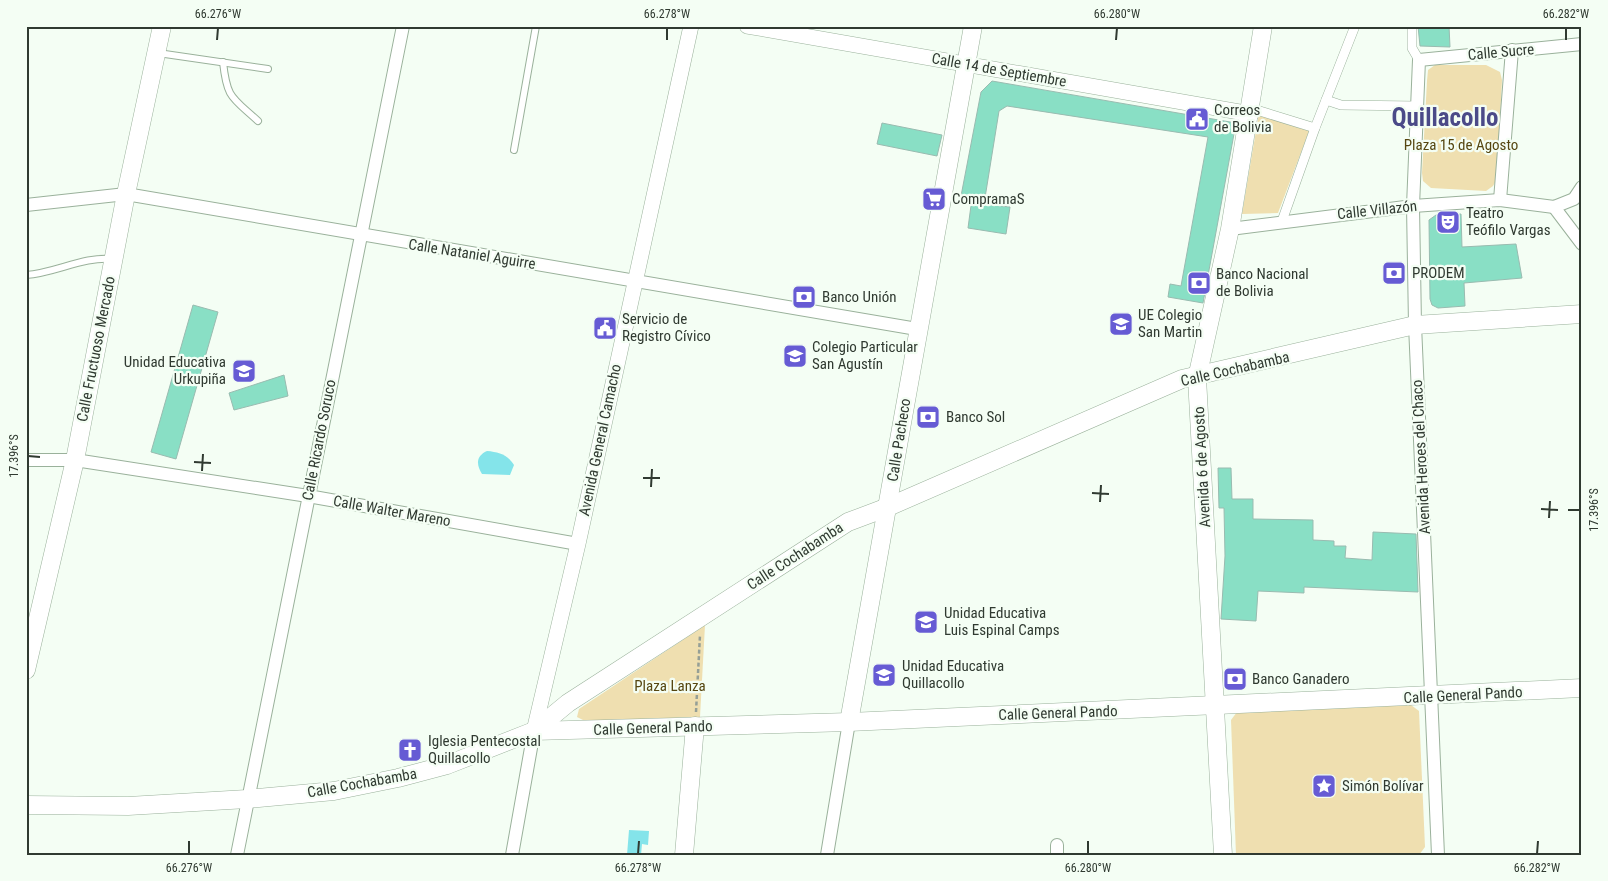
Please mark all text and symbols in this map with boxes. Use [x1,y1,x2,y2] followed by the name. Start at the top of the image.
[195,7,241,21] text: 66.276°W
[644,7,690,21] text: 66.278°W
[1094,7,1140,21] text: 66.280°W
[1543,7,1589,21] text: 66.282°W
[1467,40,1535,64] street label: Calle Sucre
[930,49,1068,91] street label: Calle 14 de Septiembre
[1214,101,1272,136] place label: Correos de Bolivia
[1391,103,1499,132] district label: Quillacollo
[1184,106,1210,132] public building icon: Correos de Bolivia
[1404,136,1518,154] park label: Plaza 15 de Agosto
[921,186,947,212] supermarket icon: CompramaS
[952,190,1025,208] place label: CompramaS
[1336,197,1418,223] street label: Calle Villazón
[1466,204,1551,239] place label: Teatro Teófilo Vargas
[1435,209,1461,235] theatre icon: Teatro Teófilo Vargas
[407,235,537,273] street label: Calle Nataniel Aguirre
[1381,260,1407,286] bank icon: PRODEM
[1412,264,1465,282] place label: PRODEM
[1216,265,1309,300] place label: Banco Nacional de Bolivia
[1186,270,1212,296] bank icon: Banco Nacional de Bolivia
[73,275,119,423] street label: Calle Fructuoso Mercado
[791,284,817,310] bank icon: Banco Unión
[822,288,896,306] place label: Banco Unión
[1138,306,1202,341] place label: UE Colegio San Martin
[622,310,711,345] place label: Servicio de Registro Cívico
[1108,311,1134,337] school or university icon: UE Colegio San Martin
[592,315,618,341] public building icon: Servicio de Registro Cívico
[812,338,918,373] place label: Colegio Particular San Agustín
[782,343,808,369] school or university icon: Colegio Particular San Agustín
[1179,348,1291,390] street label: Calle Cochabamba
[124,353,226,388] place label: Unidad Educativa Urkupiña
[231,358,257,384] school or university icon: Unidad Educativa Urkupiña
[575,362,625,518] street label: Avenida General Camacho
[298,378,340,502] street label: Calle Ricardo Soruco
[1408,379,1434,535] street label: Avenida Heroes del Chaco
[884,397,914,483] street label: Calle Pacheco
[915,404,941,430] bank icon: Banco Sol
[1190,406,1214,528] street label: Avenida 6 de Agosto
[946,408,1005,426] place label: Banco Sol
[7,434,21,478] text: 17.396°S
[1587,488,1601,532] text: 17.396°S
[332,492,452,530] street label: Calle Walter Mareno
[744,518,846,594] street label: Calle Cochabamba
[944,604,1060,639] place label: Unidad Educativa Luis Espinal Camps
[913,609,939,635] school or university icon: Unidad Educativa Luis Espinal Camps
[902,657,1004,692] place label: Unidad Educativa Quillacollo
[871,662,897,688] school or university icon: Unidad Educativa Quillacollo
[1222,666,1248,692] bank icon: Banco Ganadero
[1252,670,1349,688] place label: Banco Ganadero
[634,677,706,695] park label: Plaza Lanza
[1403,683,1523,707] street label: Calle General Pando
[998,702,1118,724] street label: Calle General Pando
[593,717,713,739] street label: Calle General Pando
[428,732,541,767] place label: Iglesia Pentecostal Quillacollo
[397,737,423,763] church icon: Iglesia Pentecostal Quillacollo
[306,765,418,801] street label: Calle Cochabamba
[1311,773,1337,799] place icon: Simón Bolívar
[1342,777,1424,795] place label: Simón Bolívar
[166,861,212,875] text: 66.276°W
[615,861,661,875] text: 66.278°W
[1065,861,1111,875] text: 66.280°W
[1514,861,1560,875] text: 66.282°W

